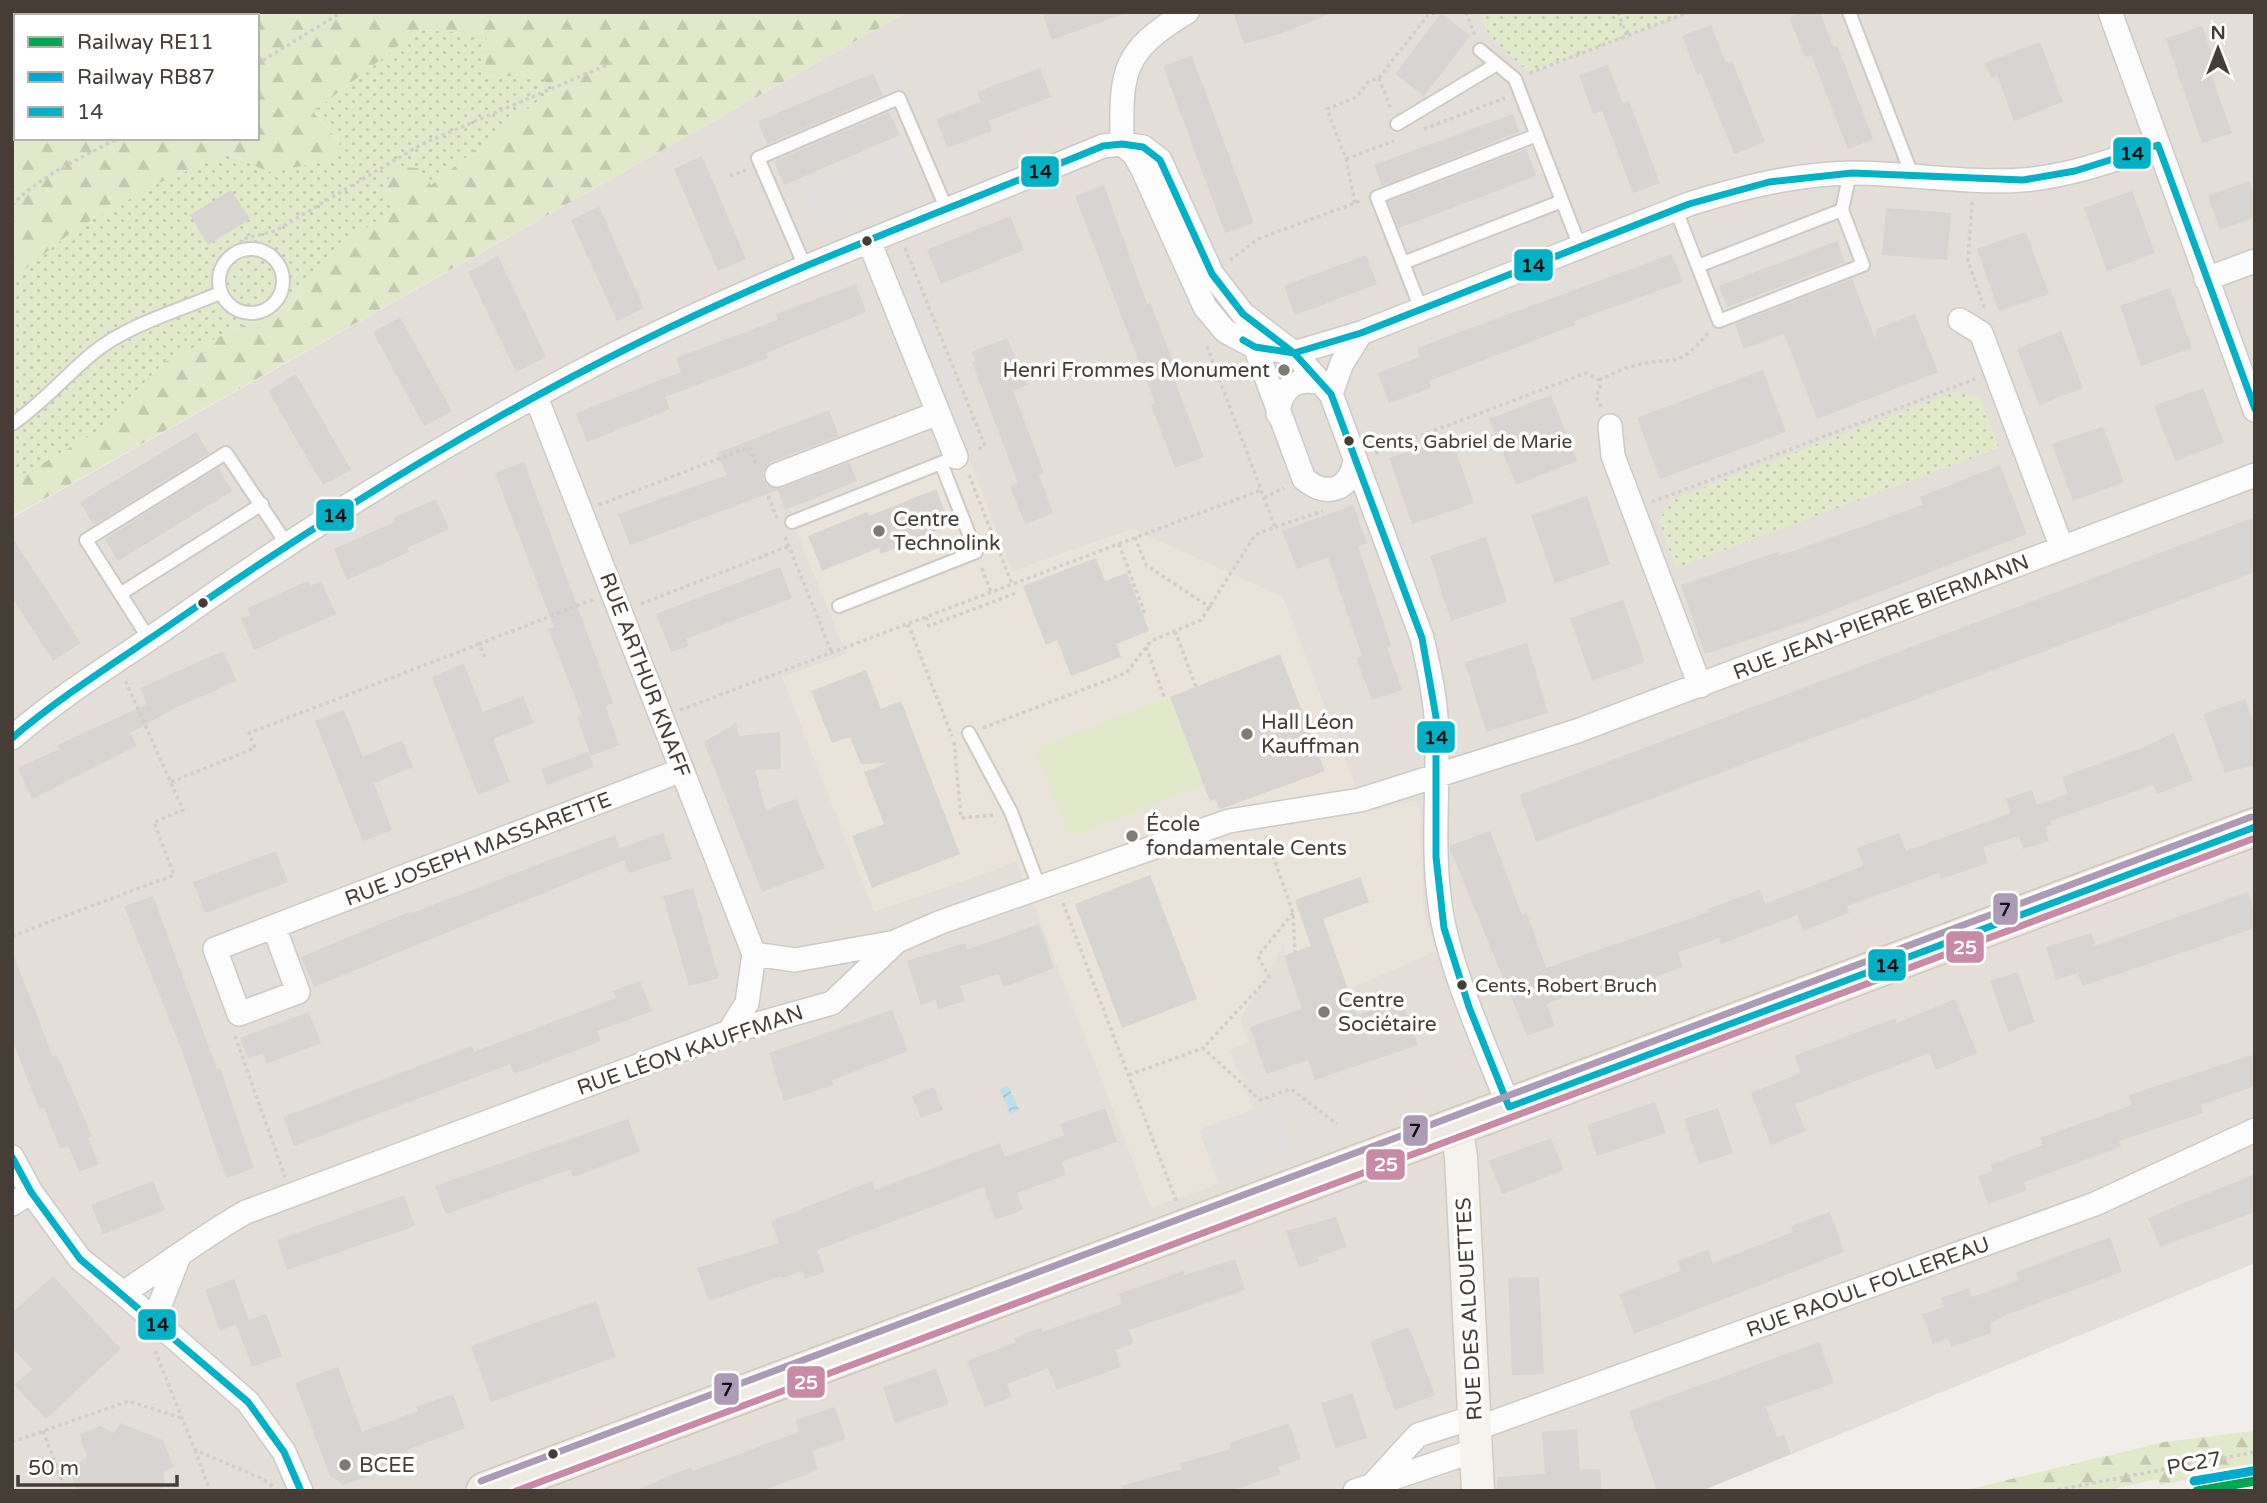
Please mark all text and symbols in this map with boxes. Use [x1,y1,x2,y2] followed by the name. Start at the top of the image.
[14,14,259,140] legend
[2183,14,2253,84] north arrow
[2210,22,2226,44] text: N
[77,30,214,55] text: Railway RE11
[77,65,215,90] text: Railway RB87
[77,100,103,125] text: 14
[2112,136,2152,170] line badge: 14
[2120,143,2144,165] text: 14
[1020,155,1060,188] line badge: 14
[1028,161,1052,183] text: 14
[860,234,874,248] unlabelled marker
[1513,248,1554,282] line badge: 14
[1521,255,1545,277] text: 14
[1002,358,1270,383] place label: Henri Frommes Monument
[1276,362,1292,378] marker: Henri Frommes Monument
[1362,431,1572,453] place label: Cents, Gabriel de Marie
[1342,434,1356,448] marker: Cents, Gabriel de Marie
[315,498,355,532] line badge: 14
[323,505,347,527] text: 14
[893,507,1001,556] place label: Centre Technolink
[871,523,887,539] marker: Centre Technolink
[1730,549,2033,686] street label: RUE JEAN-PIERRE BIERMANN
[594,569,695,781] street label: RUE ARTHUR KNAFF
[196,596,210,610] unlabelled marker
[1261,710,1360,759] place label: Hall Léon Kauffman
[1416,720,1456,754] line badge: 14
[1239,726,1255,742] marker: Hall Léon Kauffman
[1424,727,1448,749] text: 14
[342,787,615,912] street label: RUE JOSEPH MASSARETTE
[1146,812,1347,861] place label: École fondamentale Cents
[1124,828,1140,844] marker: École fondamentale Cents
[1992,892,2019,926] line badge: 7
[1999,899,2011,921] text: 7
[1945,930,1985,964] line badge: 25
[1953,937,1977,959] text: 25
[1867,948,1907,982] line badge: 14
[1875,955,1899,977] text: 14
[1475,975,1657,997] place label: Cents, Robert Bruch
[1455,978,1469,992] marker: Cents, Robert Bruch
[1338,988,1437,1037] place label: Centre Sociétaire
[574,1000,807,1101] street label: RUE LÉON KAUFFMAN
[1316,1004,1332,1020] marker: Centre Sociétaire
[1402,1114,1429,1147] line badge: 7
[1409,1120,1421,1142] text: 7
[1365,1148,1406,1181] line badge: 25
[1374,1154,1398,1176] text: 25
[1451,1197,1488,1421] street label: RUE DES ALOUETTES
[1743,1232,1993,1343] street label: RUE RAOUL FOLLEREAU
[137,1308,177,1341] line badge: 14
[145,1314,169,1336] text: 14
[786,1365,826,1399] line badge: 25
[713,1372,740,1406] line badge: 7
[794,1372,818,1394] text: 25
[721,1379,733,1401] text: 7
[18,1444,177,1488] scale bar
[2165,1446,2223,1481] street label: PC27
[546,1447,560,1461] unlabelled marker
[359,1453,415,1478] place label: BCEE
[28,1456,79,1481] text: 50 m
[337,1457,353,1473] marker: BCEE

